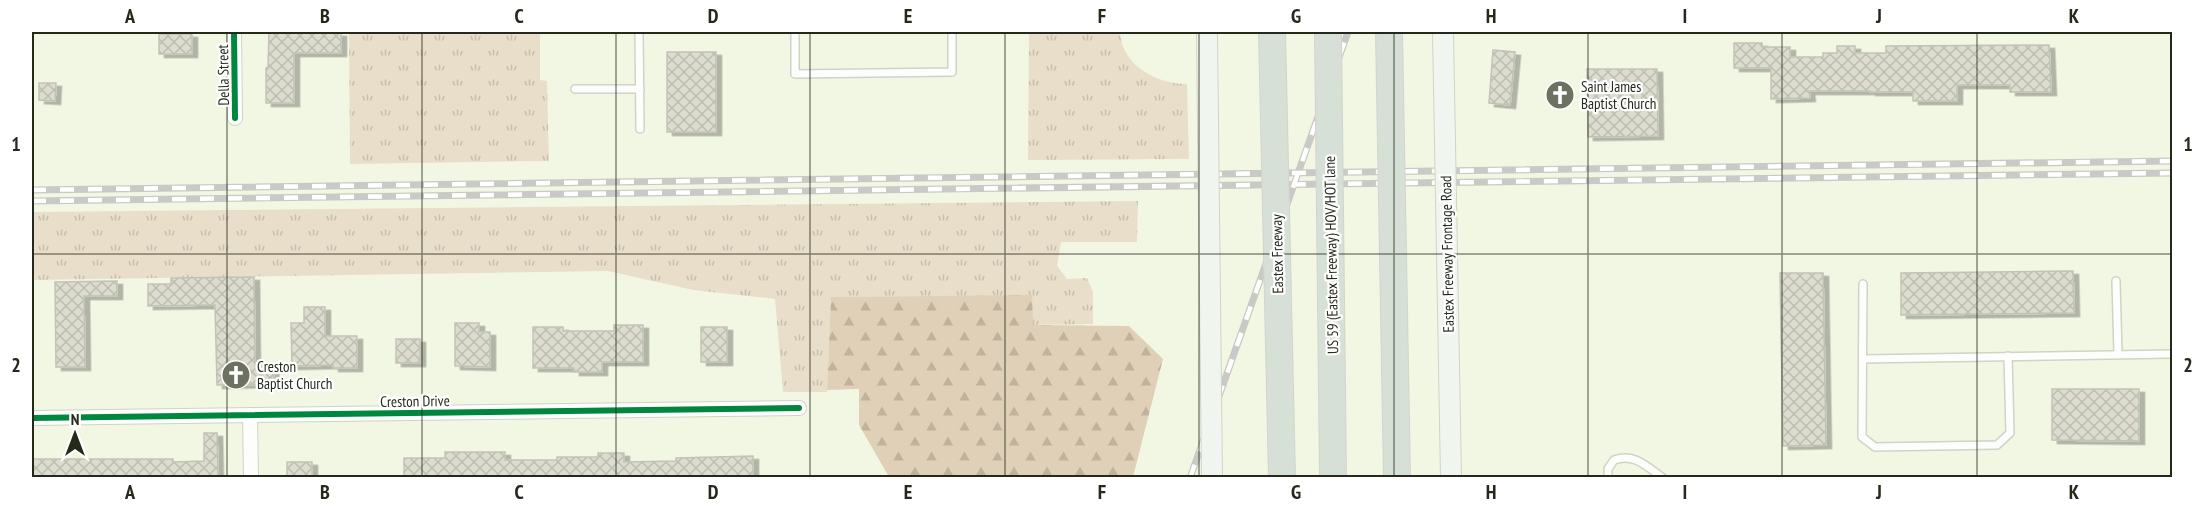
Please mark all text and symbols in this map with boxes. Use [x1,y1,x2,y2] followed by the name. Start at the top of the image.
[124,3,136,29] text: A
[320,3,330,29] text: B
[514,3,524,29] text: C
[708,3,719,29] text: D
[904,3,912,29] text: E
[1098,3,1106,29] text: F
[1291,3,1301,29] text: G
[1486,3,1496,29] text: H
[1683,3,1687,29] text: I
[1875,3,1882,29] text: J
[2069,3,2080,29] text: K
[213,44,233,106] street label: Della Street
[1581,77,1656,113] place label: Saint James Baptist Church
[1544,79,1576,111] church icon: Saint James Baptist Church
[11,131,21,157] text: 1
[2183,131,2193,157] text: 1
[1320,156,1342,354] street label: US 59 (Eastex Freeway) HOV/HOT lane
[1436,175,1458,333] street label: Eastex Freeway Frontage Road
[1267,214,1287,294] street label: Eastex Freeway
[11,352,21,378] text: 2
[2183,352,2193,378] text: 2
[257,357,332,393] place label: Creston Baptist Church
[220,359,252,391] church icon: Creston Baptist Church
[380,391,450,411] street label: Creston Drive
[45,404,105,464] north arrow
[71,409,79,429] text: N
[124,479,136,505] text: A
[320,479,330,505] text: B
[514,479,524,505] text: C
[708,479,719,505] text: D
[904,479,912,505] text: E
[1098,479,1106,505] text: F
[1291,479,1301,505] text: G
[1486,479,1496,505] text: H
[1683,479,1687,505] text: I
[1875,479,1882,505] text: J
[2069,479,2080,505] text: K

